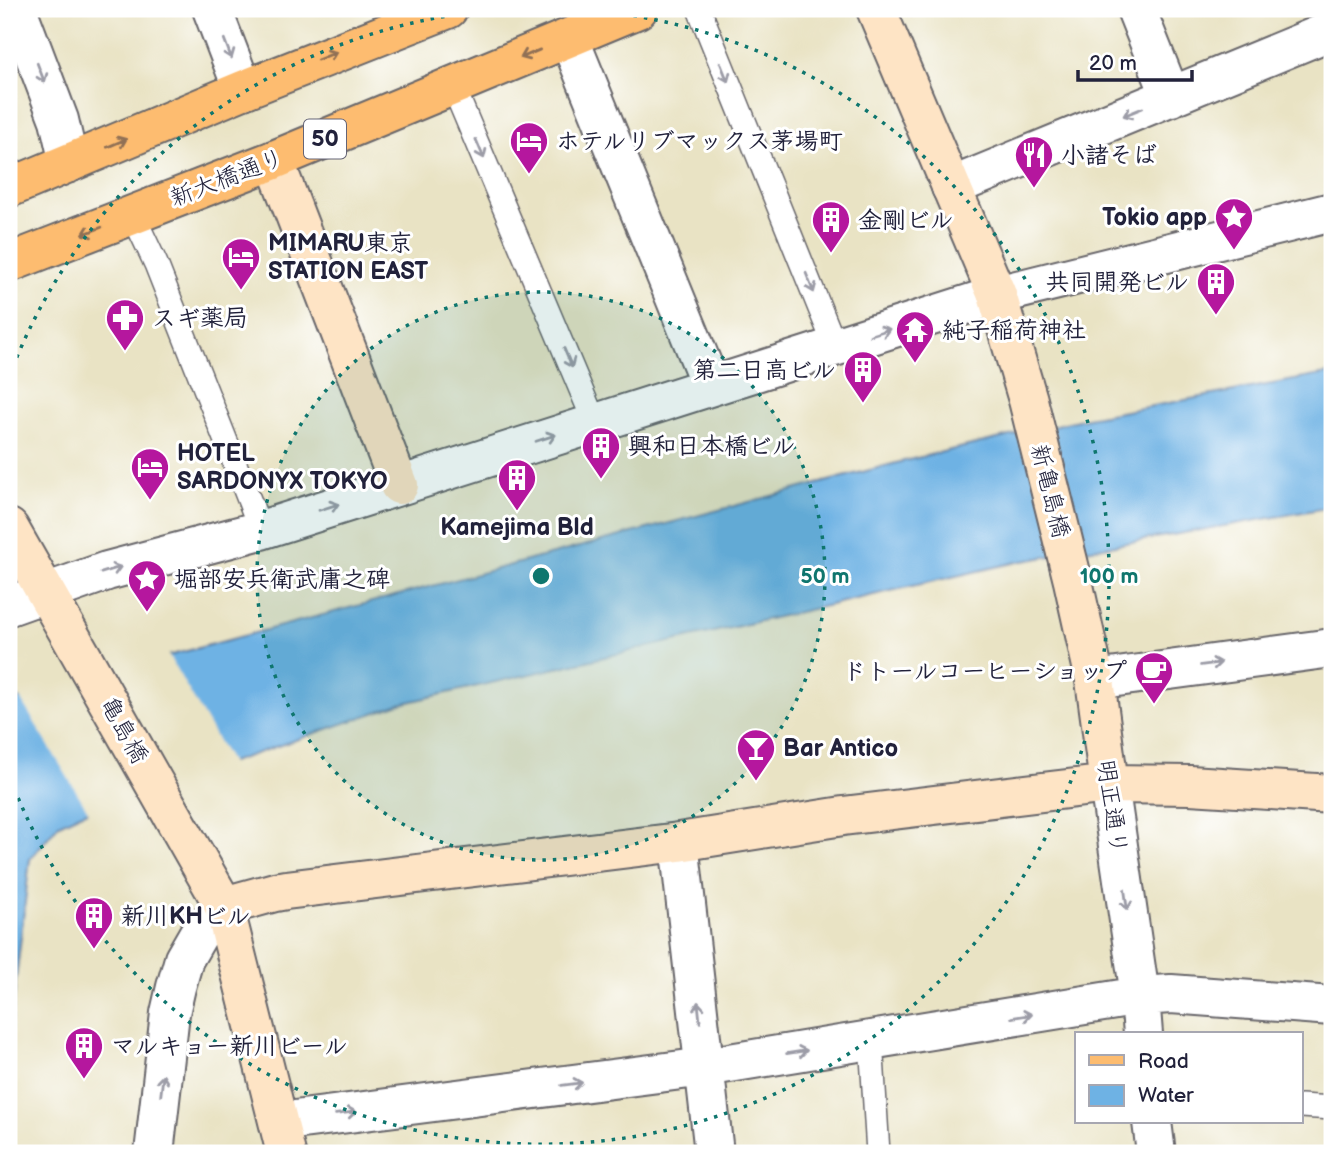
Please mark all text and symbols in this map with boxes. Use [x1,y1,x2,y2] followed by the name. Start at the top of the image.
[222,38,235,60] one-way arrow
[1078,38,1192,82] scale bar
[520,48,541,61] one-way arrow
[316,49,338,62] one-way arrow
[1089,51,1137,76] text: 20 m
[36,61,48,83] one-way arrow
[719,61,732,82] one-way arrow
[1123,106,1145,119] one-way arrow
[304,120,346,158] road number: 50
[508,120,550,175] hotel icon: ホテルリブマックス茅場町
[556,127,843,156] place label: ホテルリブマックス茅場町
[1013,134,1055,189] restaurant icon: 小諸そば
[106,136,127,149] one-way arrow
[474,137,487,159] one-way arrow
[1061,141,1157,170] place label: 小諸そば
[166,143,288,213] street label: 新大橋通り
[1213,196,1255,251] place icon: Tokio app
[810,199,852,254] building icon: 金剛ビル
[1102,203,1207,232] place label: Tokio app
[858,206,954,235] place label: 金剛ビル
[82,226,103,238] one-way arrow
[268,229,429,286] place label: MIMARU東京 STATION EAST
[220,236,262,291] hotel icon: MIMARU東京 STATION EAST
[1195,261,1237,316] building icon: 共同開発ビル
[1045,268,1189,297] place label: 共同開発ビル
[804,272,817,293] one-way arrow
[104,297,146,352] pharmacy icon: スギ薬局
[152,304,248,333] place label: スギ薬局
[894,309,936,364] temple icon: 純子稲荷神社
[942,316,1086,345] place label: 純子稲荷神社
[868,325,890,337] one-way arrow
[562,347,575,369] one-way arrow
[842,349,884,404] building icon: 第二日高ビル
[692,356,836,385] place label: 第二日高ビル
[580,425,622,480] building icon: 興和日本橋ビル
[535,431,557,444] one-way arrow
[628,432,796,461] place label: 興和日本橋ビル
[177,439,388,496] place label: HOTEL SARDONYX TOKYO
[1024,441,1076,541] street label: 新亀島橋
[129,446,171,501] hotel icon: HOTEL SARDONYX TOKYO
[496,457,538,512] building icon: Kamejima Bld
[318,500,340,513] one-way arrow
[440,513,594,542] place label: Kamejima Bld
[126,558,168,613] place icon: 堀部安兵衛武庸之碑
[100,563,122,576] one-way arrow
[529,564,553,588] centre of rings
[801,564,849,589] text: 50 m
[1080,564,1138,589] text: 100 m
[174,565,390,594] place label: 堀部安兵衛武庸之碑
[1133,650,1175,705] cafe icon: ドトールコーヒーショップ
[842,657,1127,686] place label: ドトールコーヒーショップ
[1199,658,1222,671] one-way arrow
[94,691,154,769] street label: 亀島橋
[735,727,777,782] bar icon: Bar Antico
[783,734,898,763] place label: Bar Antico
[1091,757,1133,857] street label: 明正通り
[1120,888,1133,911] one-way arrow
[73,895,115,950] building icon: 新川KHビル
[121,902,251,931] place label: 新川KHビル
[692,1001,705,1024] one-way arrow
[1010,1009,1033,1022] one-way arrow
[63,1025,105,1080] building icon: マルキョー新川ビール
[111,1032,348,1061] place label: マルキョー新川ビール
[1075,1032,1302,1124] legend
[785,1045,808,1058] one-way arrow
[1138,1049,1189,1074] text: Road
[155,1075,168,1097] one-way arrow
[560,1077,583,1090] one-way arrow
[1138,1083,1194,1108] text: Water
[334,1106,357,1119] one-way arrow

